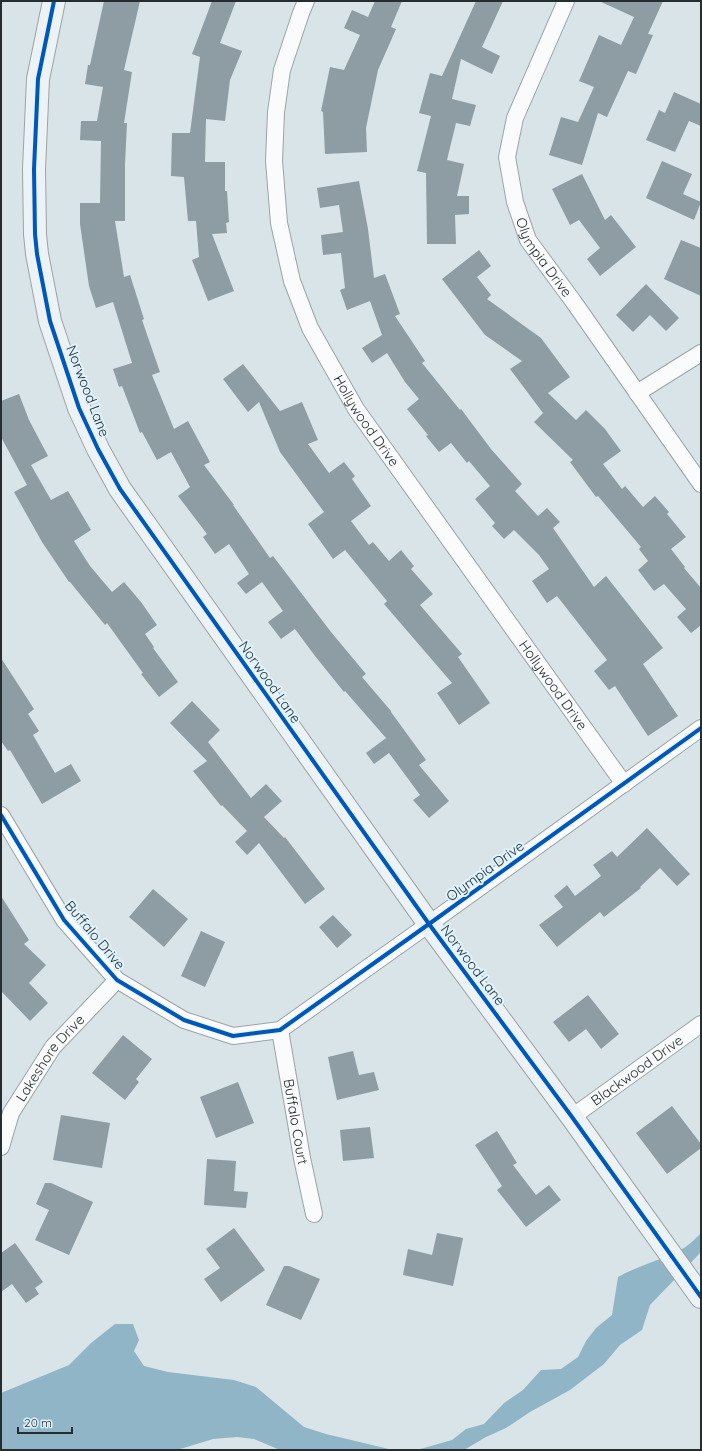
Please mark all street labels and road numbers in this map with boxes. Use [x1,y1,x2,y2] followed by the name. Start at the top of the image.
[512,215,576,301] street label: Olympia Drive
[62,343,114,439] street label: Norwood Lane
[330,372,403,470] street label: Hollywood Drive
[235,637,305,727] street label: Norwood Lane
[515,637,592,734] street label: Hollywood Drive
[443,837,528,905] street label: Olympia Drive
[61,897,129,973] street label: Buffalo Drive
[437,921,509,1009] street label: Norwood Lane
[12,1011,88,1105] street label: Lakeshore Drive
[587,1031,686,1109] street label: Blackwood Drive
[280,1077,312,1167] street label: Buffalo Court

